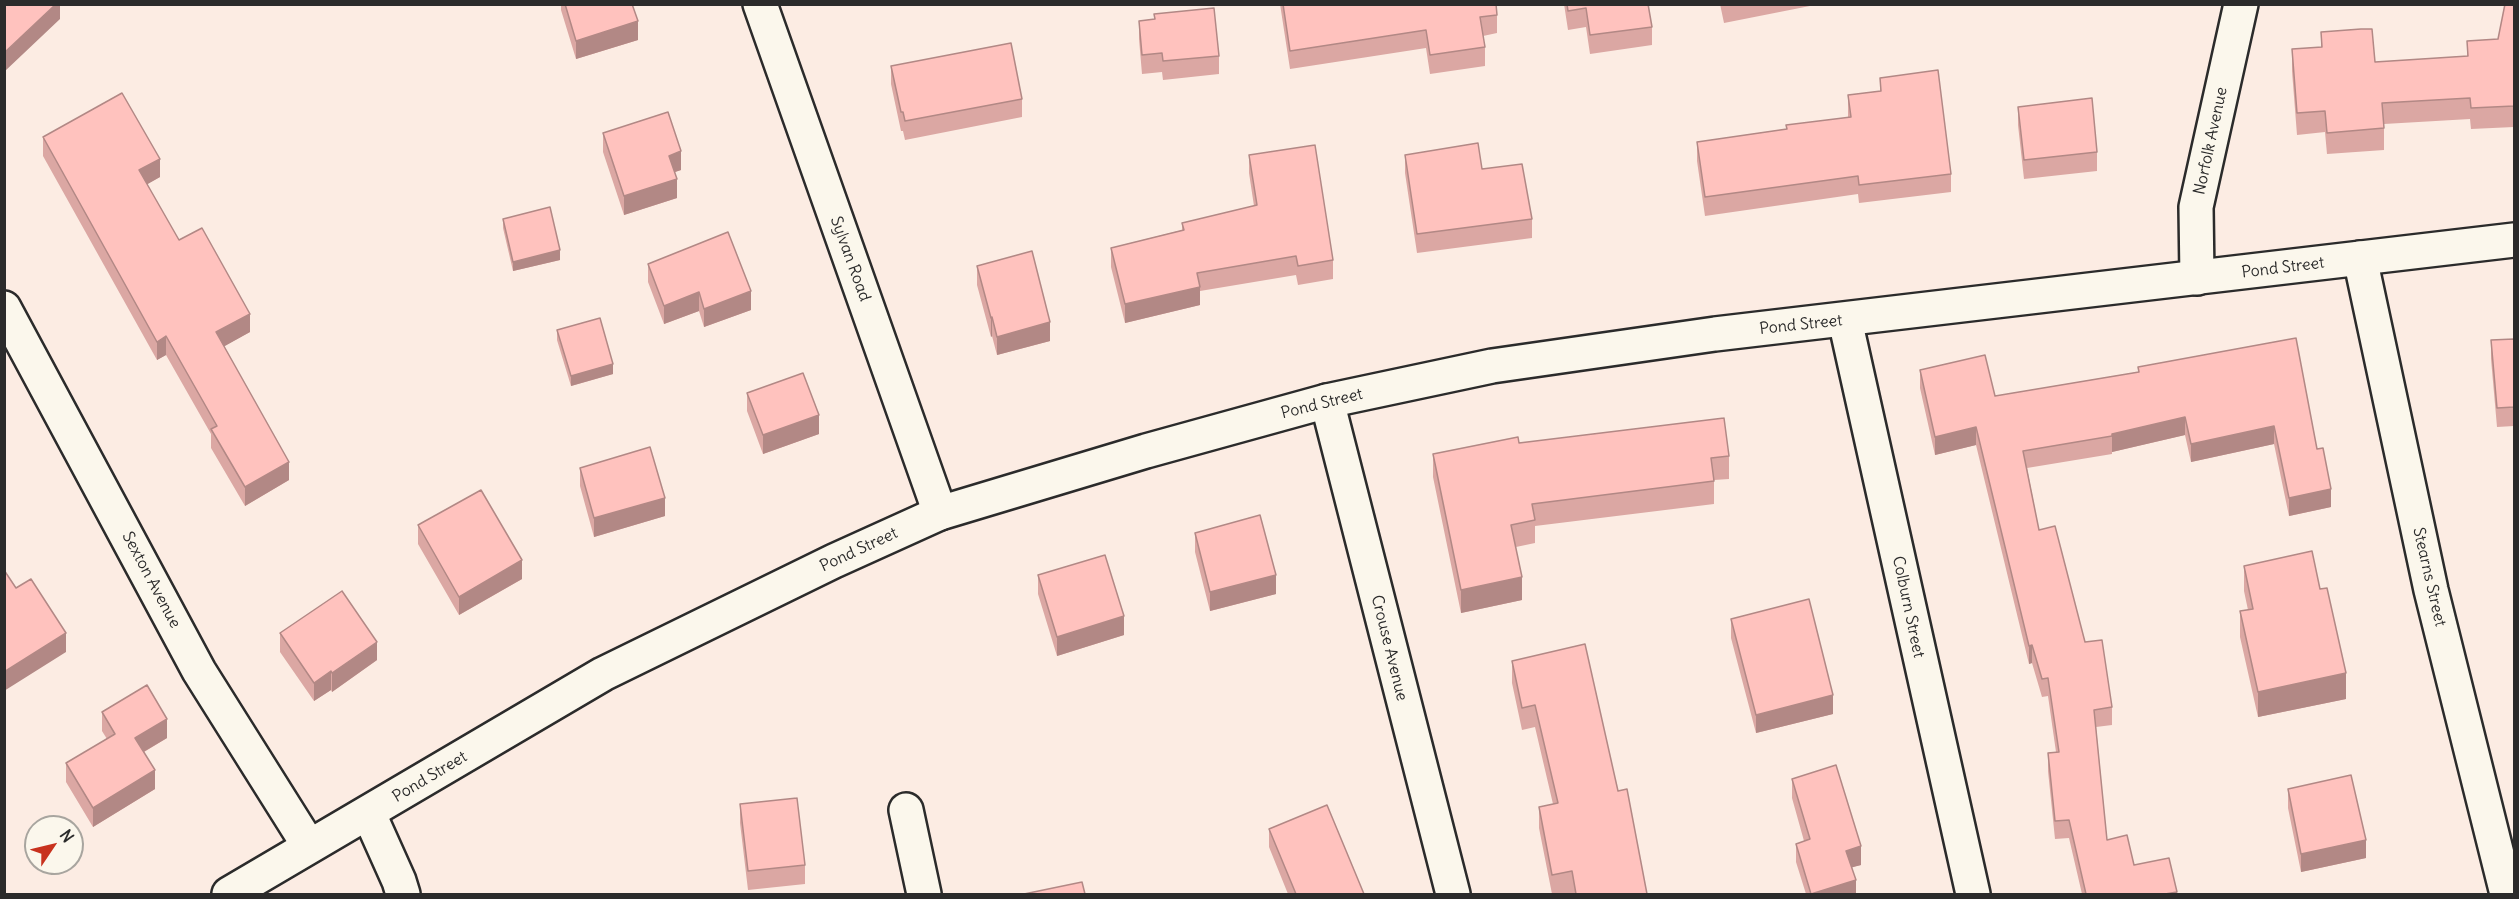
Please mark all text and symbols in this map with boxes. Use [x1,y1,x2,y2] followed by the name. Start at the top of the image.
[2190,85,2232,197] street label: Norfolk Avenue
[826,214,874,304] street label: Sylvan Road
[2240,253,2326,283] street label: Pond Street
[1758,311,1844,339] street label: Pond Street
[1279,385,1365,423] street label: Pond Street
[817,524,901,576] street label: Pond Street
[2408,526,2450,628] street label: Stearns Street
[118,528,184,632] street label: Sexton Avenue
[1888,554,1928,660] street label: Colburn Street
[1367,593,1411,703] street label: Crouse Avenue
[389,747,471,807] street label: Pond Street
[24,815,84,875] north arrow
[56,826,78,846] text: N

